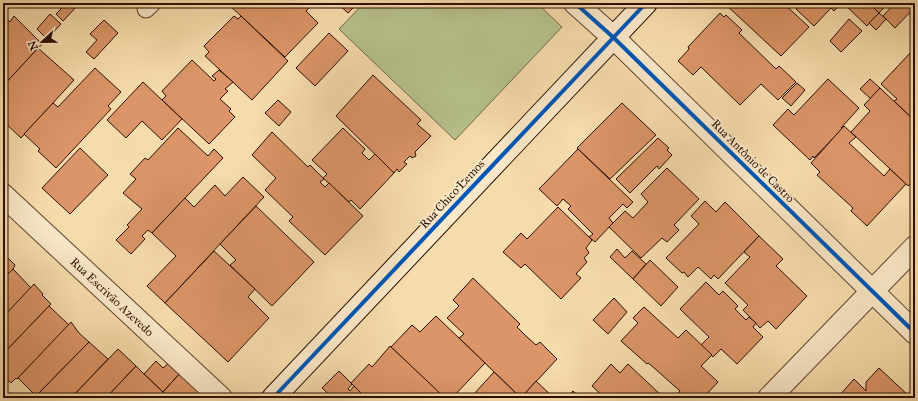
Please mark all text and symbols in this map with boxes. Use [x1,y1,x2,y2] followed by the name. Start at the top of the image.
[22,22,62,62] north arrow
[25,38,41,52] text: N
[709,117,797,205] street label: Rua Antônio de Castro
[417,157,487,231] street label: Rua Chico Lemos
[67,255,157,339] street label: Rua Escrivão Azevedo

